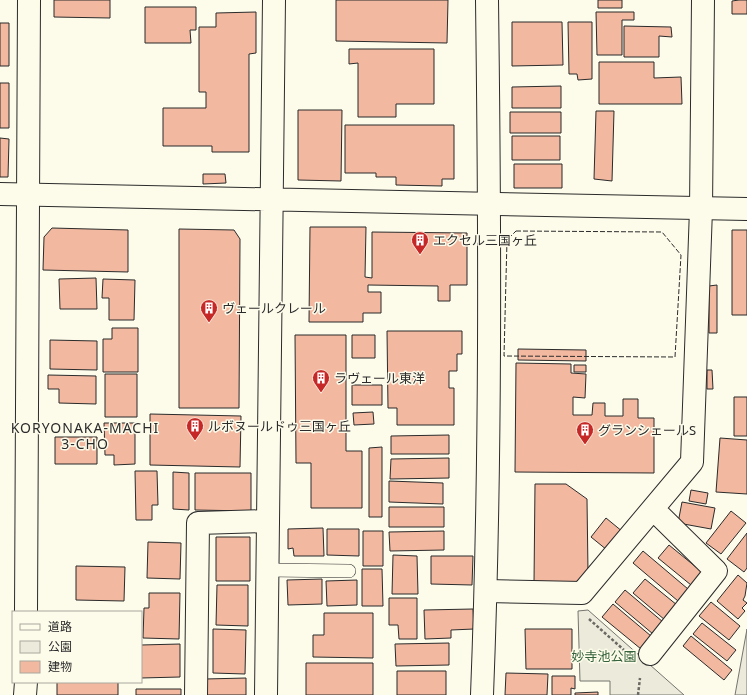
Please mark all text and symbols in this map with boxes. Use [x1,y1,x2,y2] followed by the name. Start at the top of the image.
[410,230,430,255] building icon: エクセル三国ヶ丘
[433,231,537,249] place label: エクセル三国ヶ丘
[199,298,219,323] building icon: ヴェールクレール
[222,299,326,317] place label: ヴェールクレール
[311,368,331,393] building icon: ラヴェール東洋
[334,369,425,387] place label: ラヴェール東洋
[185,416,205,441] building icon: ルボヌールドゥ三国ヶ丘
[208,417,351,435] place label: ルボヌールドゥ三国ヶ丘
[11,418,159,453] district label: KORYONAKA-MACHI 3-CHO
[575,420,595,445] building icon: グランシェールS
[598,421,696,439] place label: グランシェールS
[12,611,142,683] legend
[48,618,72,635] text: 道路
[48,638,72,655] text: 公園
[571,647,637,665] park label: 妙寺池公園
[48,658,72,675] text: 建物

